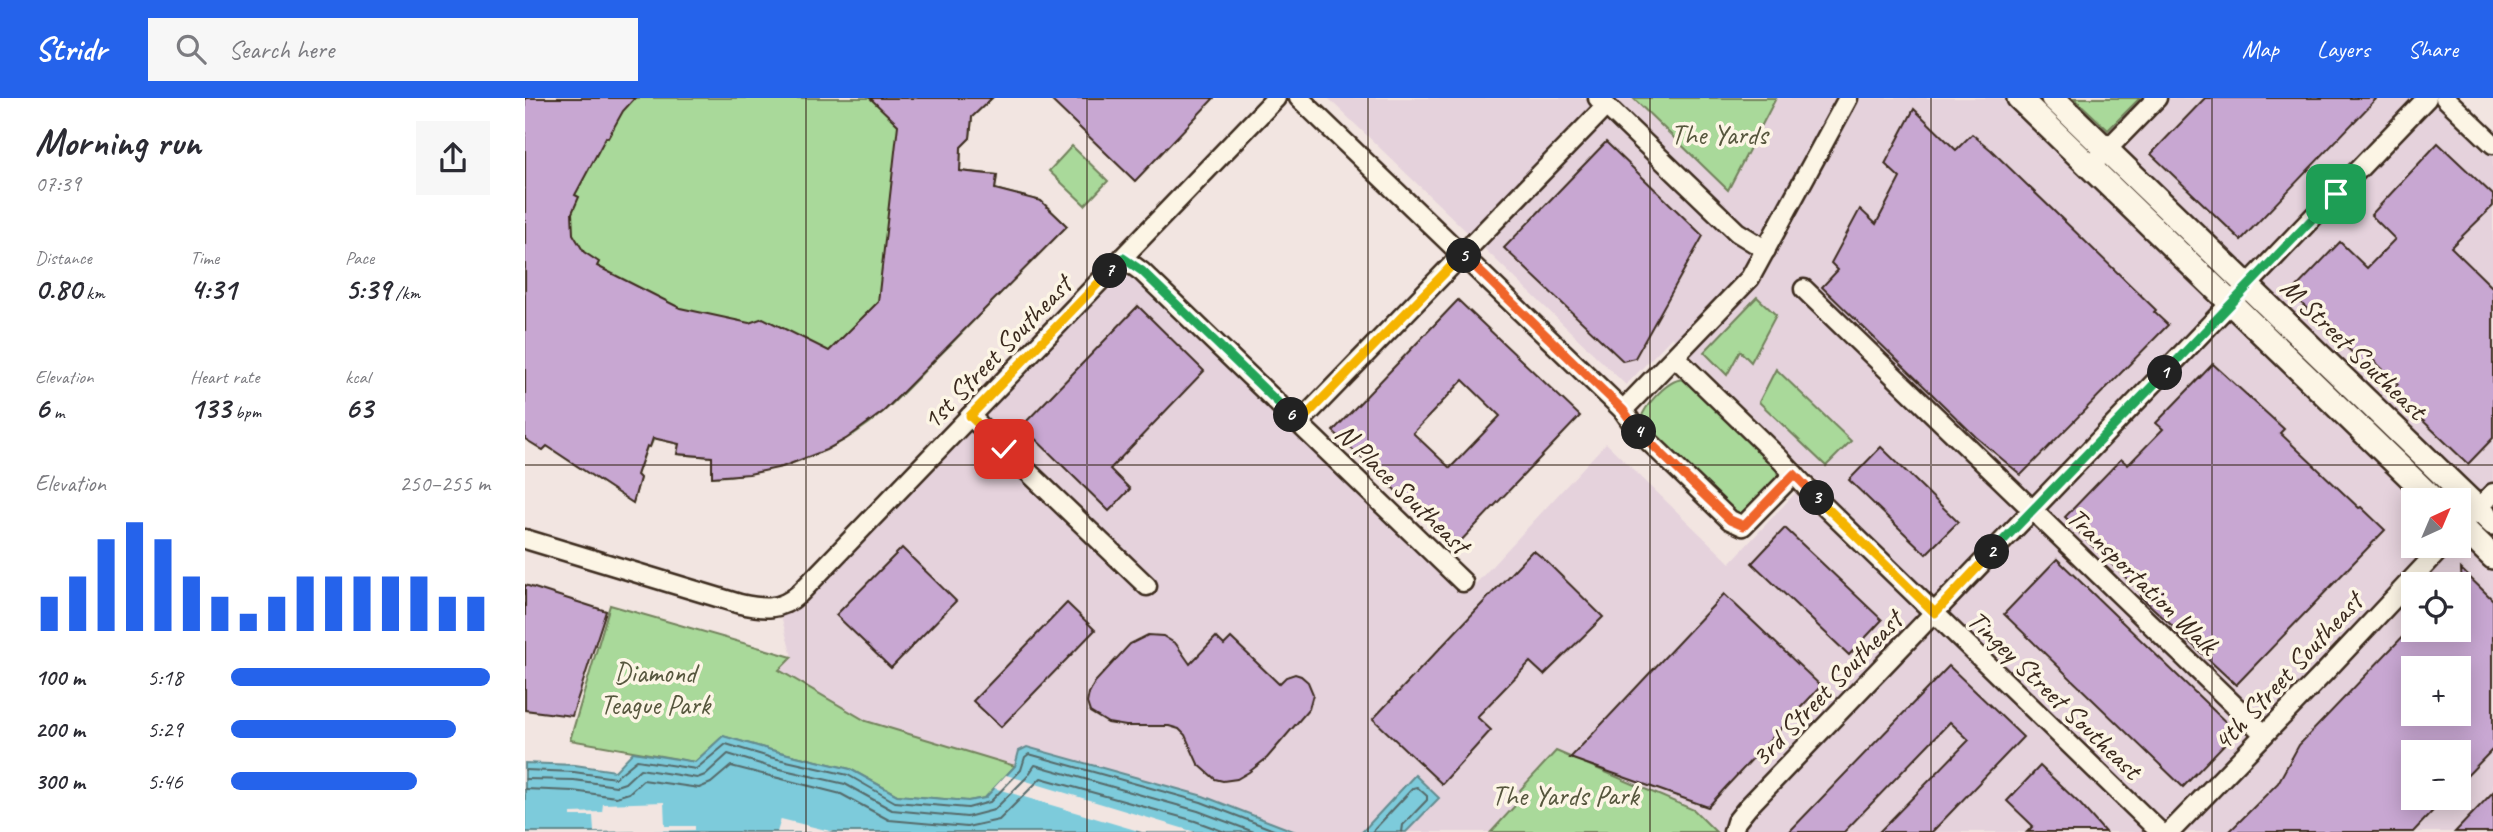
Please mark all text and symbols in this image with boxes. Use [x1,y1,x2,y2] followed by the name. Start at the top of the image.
[148,18,638,81] search box
[35,28,106,70] text: Stridr
[172,30,210,68] icon: search
[228,33,334,66] text: Search here
[2242,34,2279,64] text: Map
[2317,34,2370,64] text: Layers
[2408,34,2458,64] text: Share
[1671,117,1770,152] park label: The Yards
[35,119,201,166] text: Morning run
[416,121,490,195] button: share
[2306,164,2366,224] pin
[35,169,81,198] text: 07:39
[2317,175,2355,213] icon: arrive
[1447,238,1481,274] pin: 5
[1459,243,1468,267] text: 5
[35,246,92,270] text: Distance
[190,246,219,270] text: Time
[345,246,374,270] text: Pace
[1093,254,1127,288] pin: 7
[1105,258,1114,282] text: 7
[914,265,1081,437] street label: 1st Street Southeast
[35,270,81,308] text: 0.80
[190,270,236,308] text: 4:31
[345,270,391,308] text: 5:39
[2273,270,2436,429] street label: M Street Southeast
[81,281,105,305] text: km
[391,281,420,305] text: /km
[2147,356,2183,390] pin: 1
[2160,360,2169,384] text: 1
[35,365,93,389] text: Elevation
[190,365,259,389] text: Heart rate
[345,365,370,389] text: kcal
[35,389,49,427] text: 6
[190,389,231,427] text: 133
[345,389,373,427] text: 63
[1273,398,1309,432] pin: 6
[49,400,64,424] text: m
[231,400,261,424] text: bpm
[1286,402,1295,426] text: 6
[1621,414,1657,450] pin: 4
[1328,415,1480,564] street label: N Place Southeast
[974,419,1034,479] pin
[1634,419,1643,443] text: 4
[985,430,1023,468] icon: check
[35,469,106,498] text: Elevation
[399,469,490,498] text: 250–255 m
[1799,480,1835,516] pin: 3
[1812,485,1821,509] text: 3
[2401,488,2471,558] north arrow
[2401,488,2471,810] map controls
[2060,499,2228,663] street label: Transportation Walk
[1975,534,2009,570] pin: 2
[1987,539,1996,563] text: 2
[2401,572,2471,642] button: locate
[2205,582,2372,758] street label: 4th Street Southeast
[1743,600,1912,774] street label: 3rd Street Southeast
[1960,602,2151,788] street label: Tingey Street Southeast
[600,655,712,722] park label: Diamond Teague Park
[2401,656,2471,726] button: +
[35,663,85,692] text: 100 m
[147,663,183,692] text: 5:18
[35,715,85,744] text: 200 m
[147,715,183,744] text: 5:29
[2401,740,2471,810] button: −
[35,767,85,796] text: 300 m
[147,767,183,796] text: 5:46
[1491,778,1640,813] park label: The Yards Park

